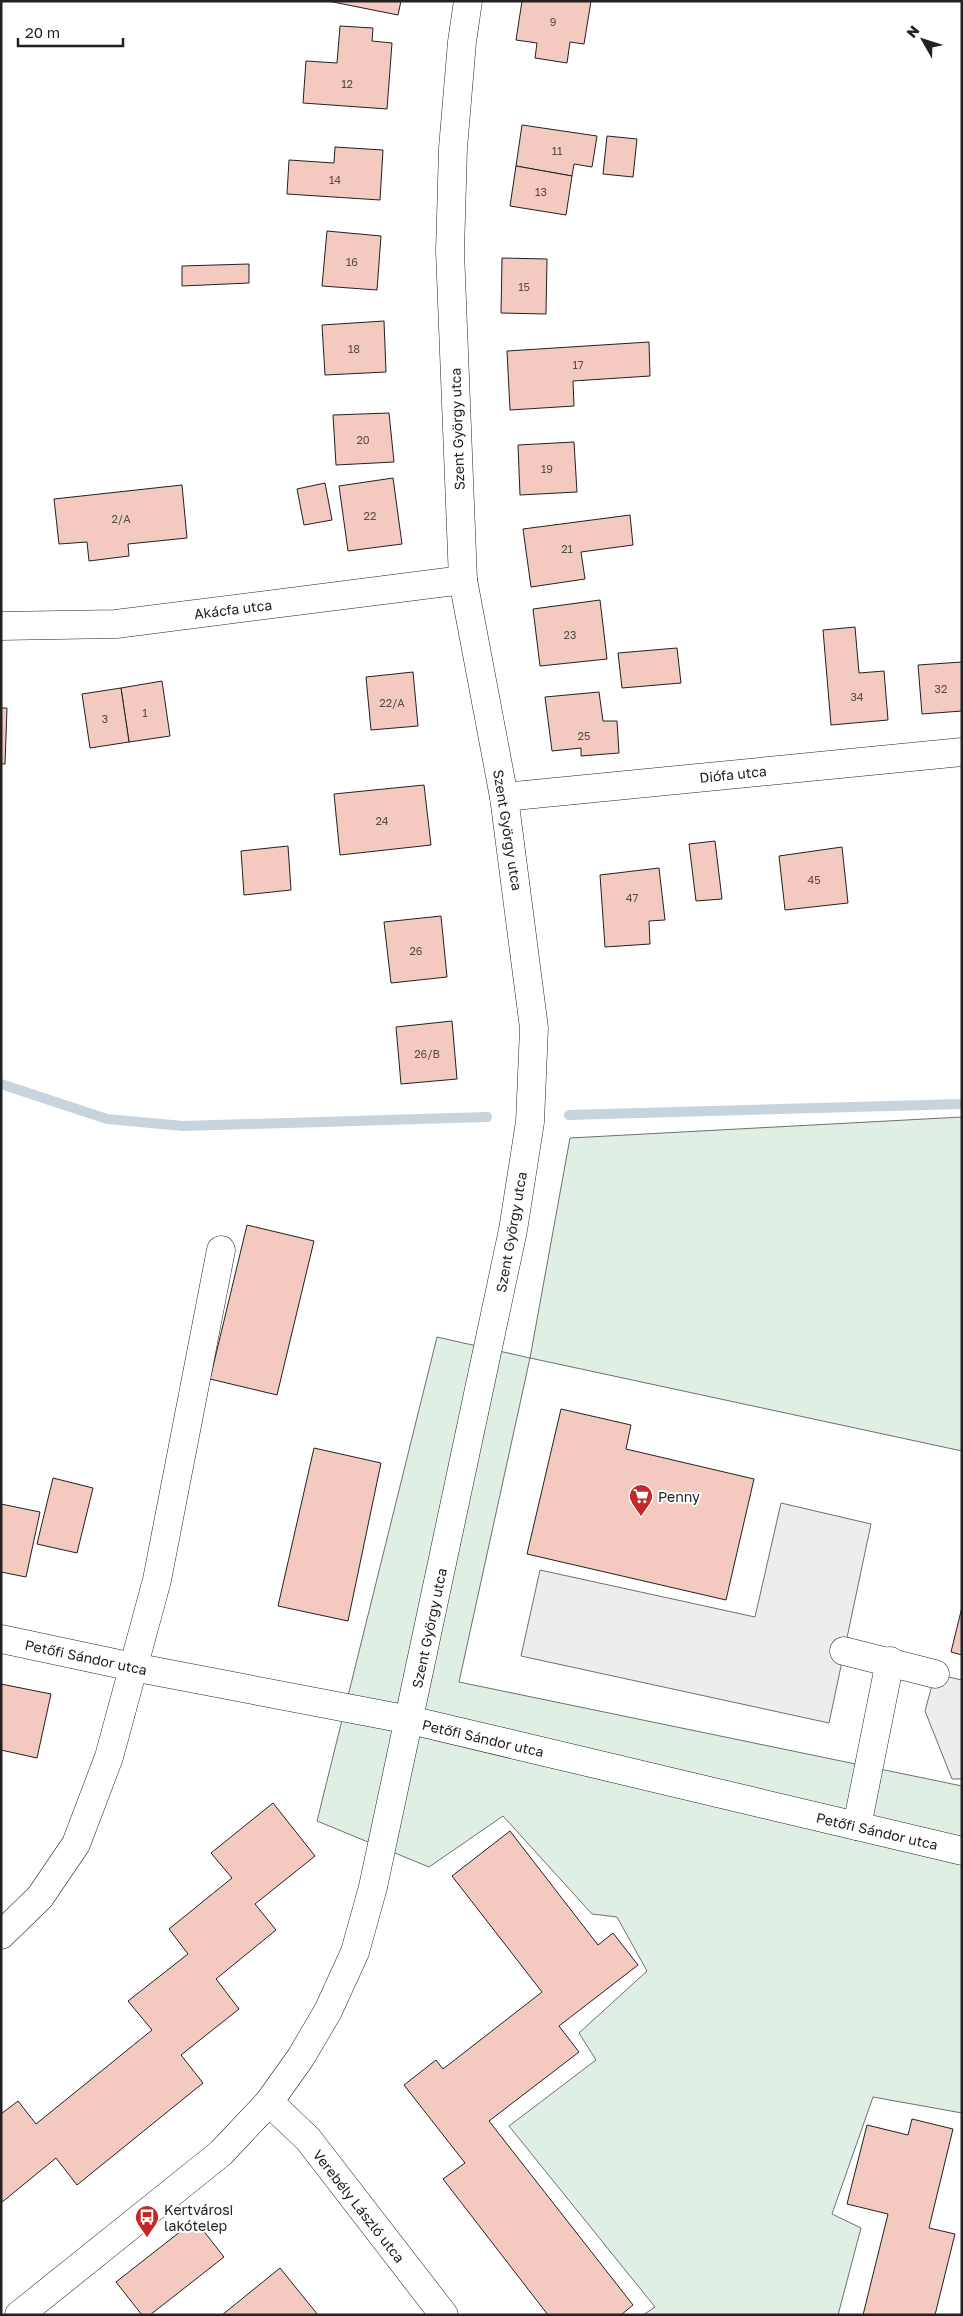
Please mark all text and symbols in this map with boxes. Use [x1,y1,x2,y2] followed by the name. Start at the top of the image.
[18,15,122,47] scale bar
[550,15,556,28] house number: 9
[898,15,948,65] north arrow
[903,22,922,41] text: N
[25,23,60,41] text: 20 m
[341,77,353,90] house number: 12
[552,144,562,157] house number: 11
[329,173,341,186] house number: 14
[535,185,547,198] house number: 13
[346,255,358,268] house number: 16
[518,280,530,293] house number: 15
[348,342,360,355] house number: 18
[572,358,584,371] house number: 17
[446,368,468,490] street label: Szent György utca
[356,433,370,446] house number: 20
[541,462,553,475] house number: 19
[364,509,376,522] house number: 22
[111,512,131,525] house number: 2/A
[561,542,573,555] house number: 21
[193,596,273,622] street label: Akácfa utca
[564,628,576,641] house number: 23
[935,682,947,695] house number: 32
[850,690,864,703] house number: 34
[379,696,405,709] house number: 22/A
[142,706,148,719] house number: 1
[102,712,108,725] house number: 3
[578,729,590,742] house number: 25
[698,762,768,786] street label: Diófa utca
[490,768,526,892] street label: Szent György utca
[375,814,389,827] house number: 24
[807,873,821,886] house number: 45
[626,891,638,904] house number: 47
[409,944,423,957] house number: 26
[414,1047,440,1060] house number: 26/B
[492,1170,530,1294] street label: Szent György utca
[628,1483,654,1517] supermarket icon: Penny
[658,1488,700,1505] place label: Penny
[408,1566,450,1690] street label: Szent György utca
[23,1636,149,1678] street label: Petőfi Sándor utca
[420,1716,546,1760] street label: Petőfi Sándor utca
[814,1809,940,1853] street label: Petőfi Sándor utca
[310,2146,408,2266] street label: Verebély László utca
[164,2201,233,2234] place label: Kertvárosi lakótelep
[134,2204,160,2238] bus stop icon: Kertvárosi lakótelep

